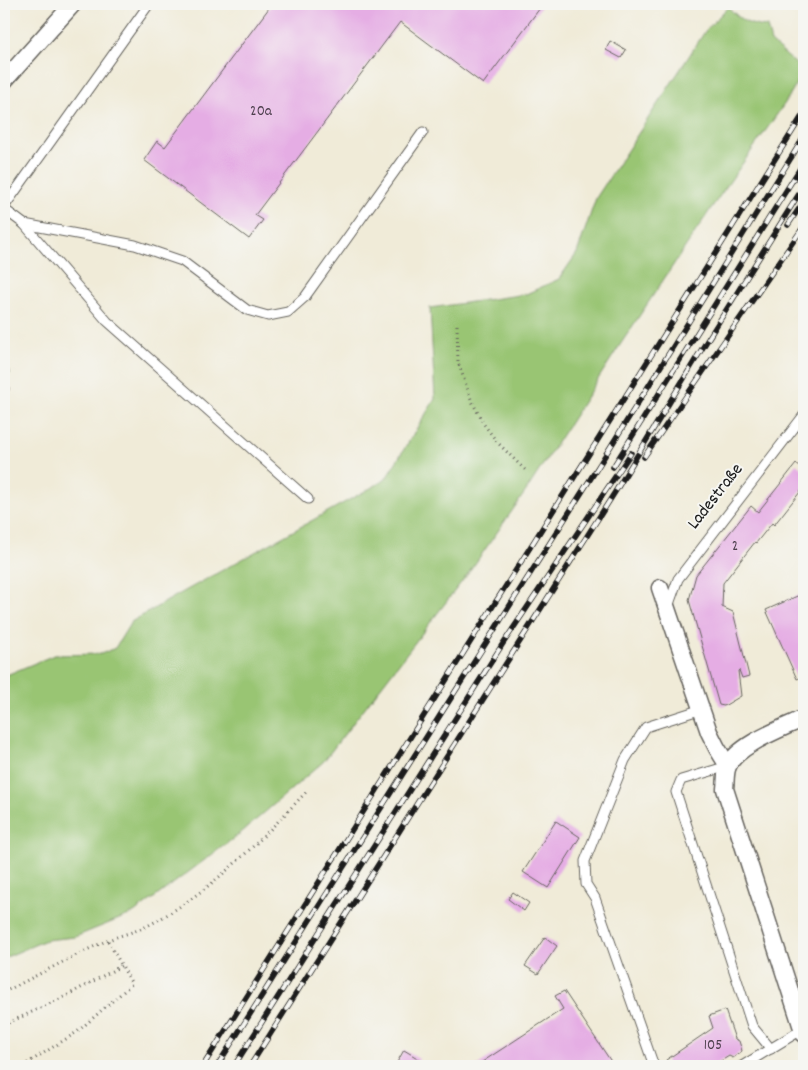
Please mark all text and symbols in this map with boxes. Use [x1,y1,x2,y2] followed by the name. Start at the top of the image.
[250,101,273,123] house number: 20a
[682,459,750,535] street label: Ladestraße
[732,536,738,558] house number: 2
[704,1035,722,1057] house number: 105

